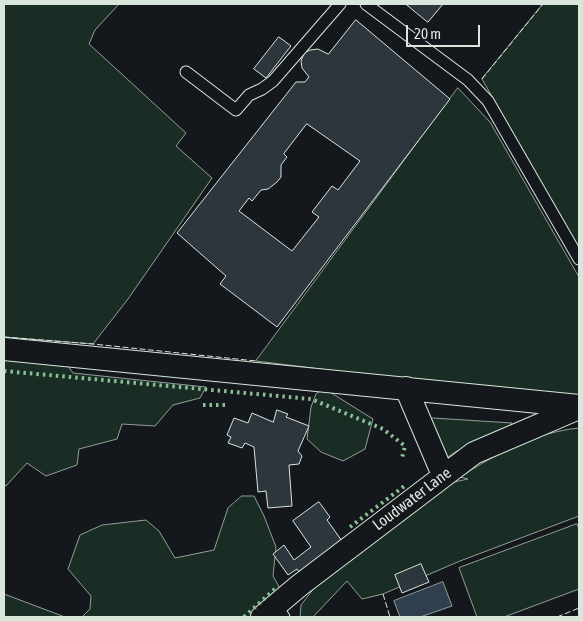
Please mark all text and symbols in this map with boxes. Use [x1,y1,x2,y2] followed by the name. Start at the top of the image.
[408,15,482,47] scale bar
[414,25,441,42] text: 20 m
[369,463,455,535] street label: Loudwater Lane

